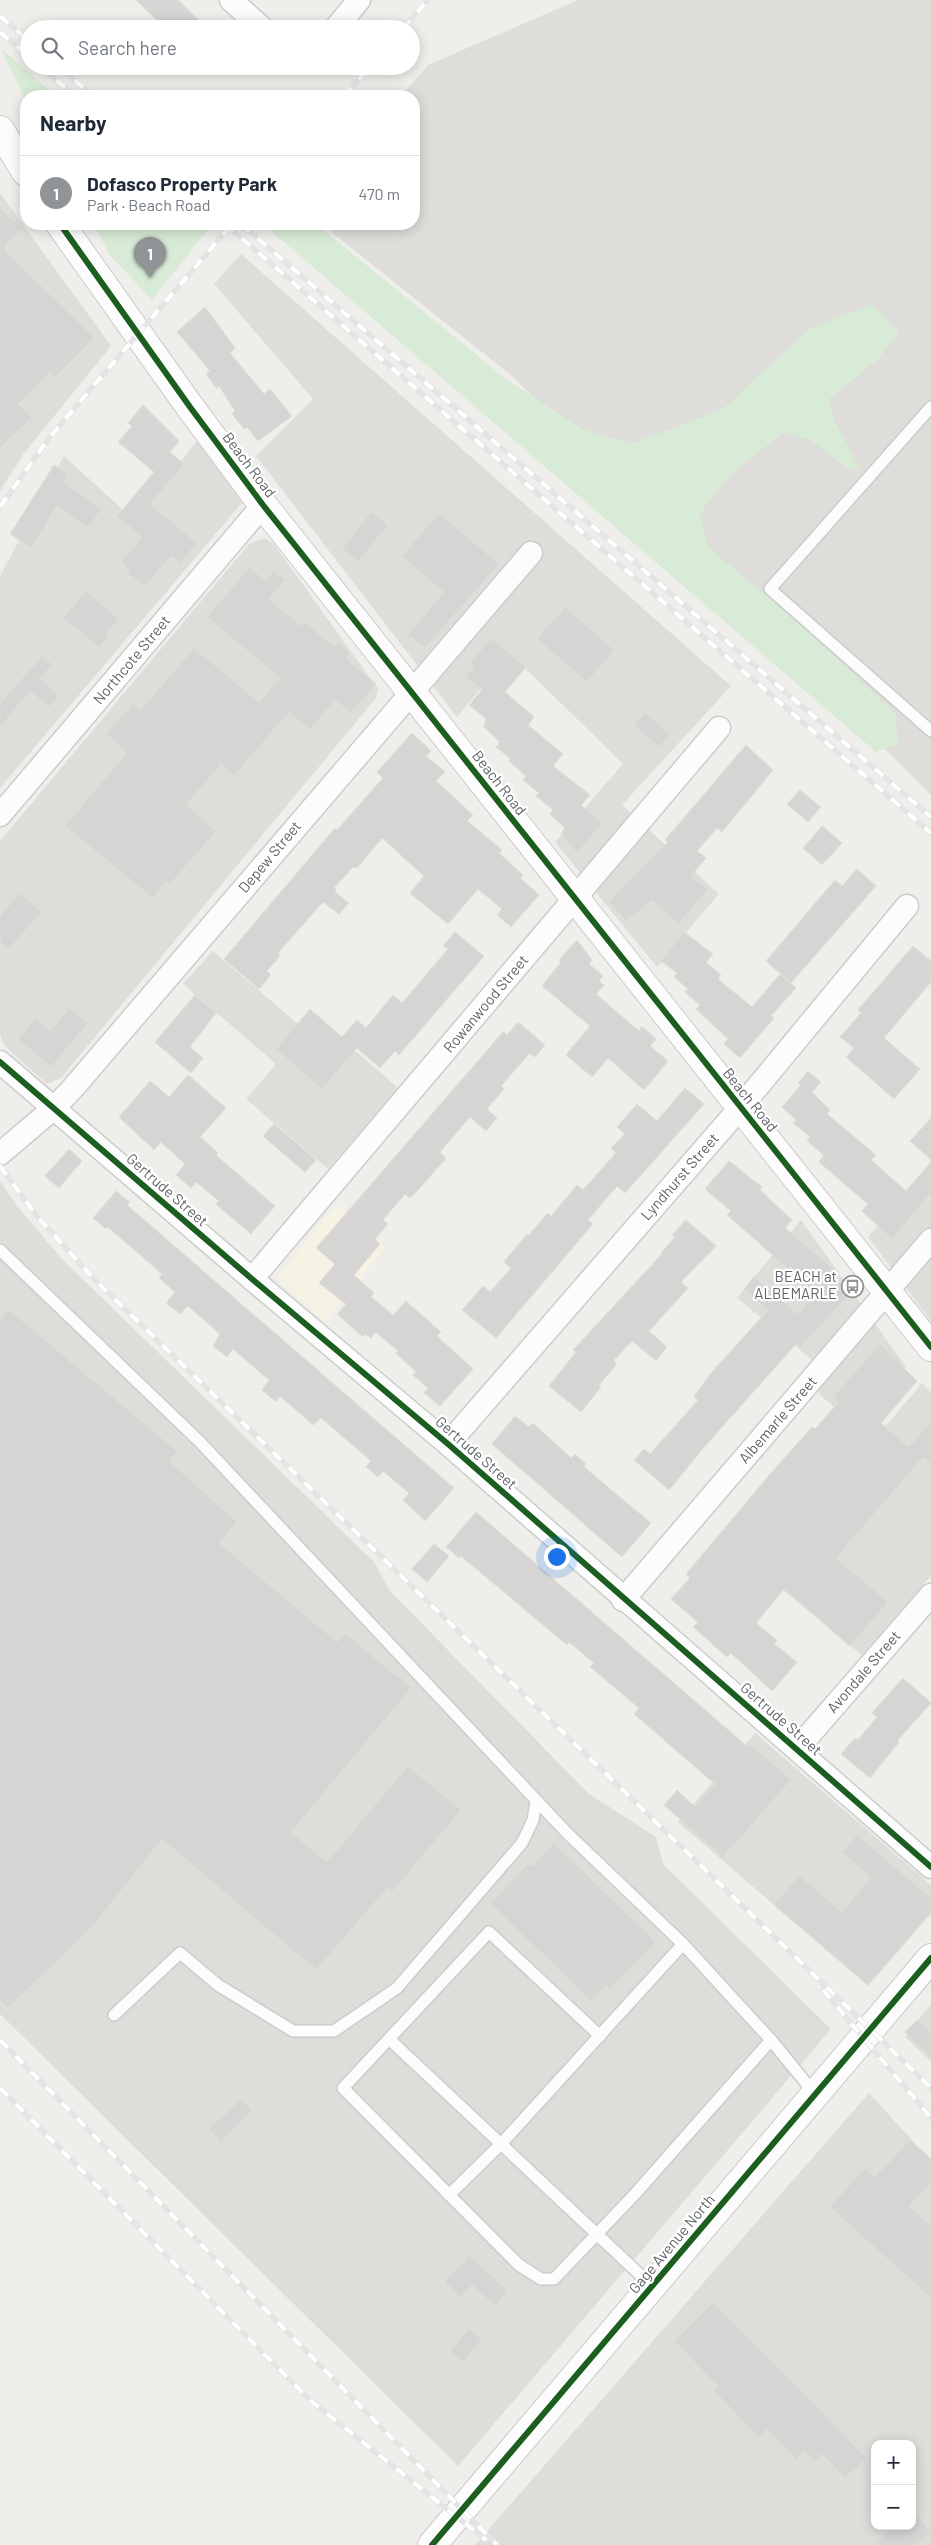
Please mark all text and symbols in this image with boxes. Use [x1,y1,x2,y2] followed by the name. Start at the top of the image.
[20,20,420,75] search box
[38,34,66,62] icon: search
[78,36,177,59] text: Search here
[40,110,106,135] text: Nearby
[87,172,277,195] text: Dofasco Property Park
[53,184,59,203] text: 1
[359,184,400,203] text: 470 m
[87,195,210,214] text: Park · Beach Road
[134,237,166,278] pin: 1
[219,428,280,501] street label: Beach Road
[89,611,174,707] street label: Northcote Street
[469,746,531,818] street label: Beach Road
[234,817,304,896] street label: Depew Street
[439,951,531,1056] street label: Rowanwood Street
[720,1064,782,1135] street label: Beach Road
[637,1129,722,1224] street label: Lyndhurst Street
[123,1149,212,1229] street label: Gertrude Street
[754,1267,837,1302] place label: BEACH at ALBEMARLE
[841,1274,865,1298] bus stop icon: BEACH at ALBEMARLE
[735,1372,820,1467] street label: Albemarle Street
[432,1412,521,1492] street label: Gertrude Street
[544,1544,570,1570] your location
[823,1627,904,1716] street label: Avondale Street
[737,1678,826,1758] street label: Gertrude Street
[624,2190,718,2297] street label: Gage Avenue North
[871,2440,916,2530] map controls
[871,2440,916,2485] button: +
[871,2485,916,2530] button: −

